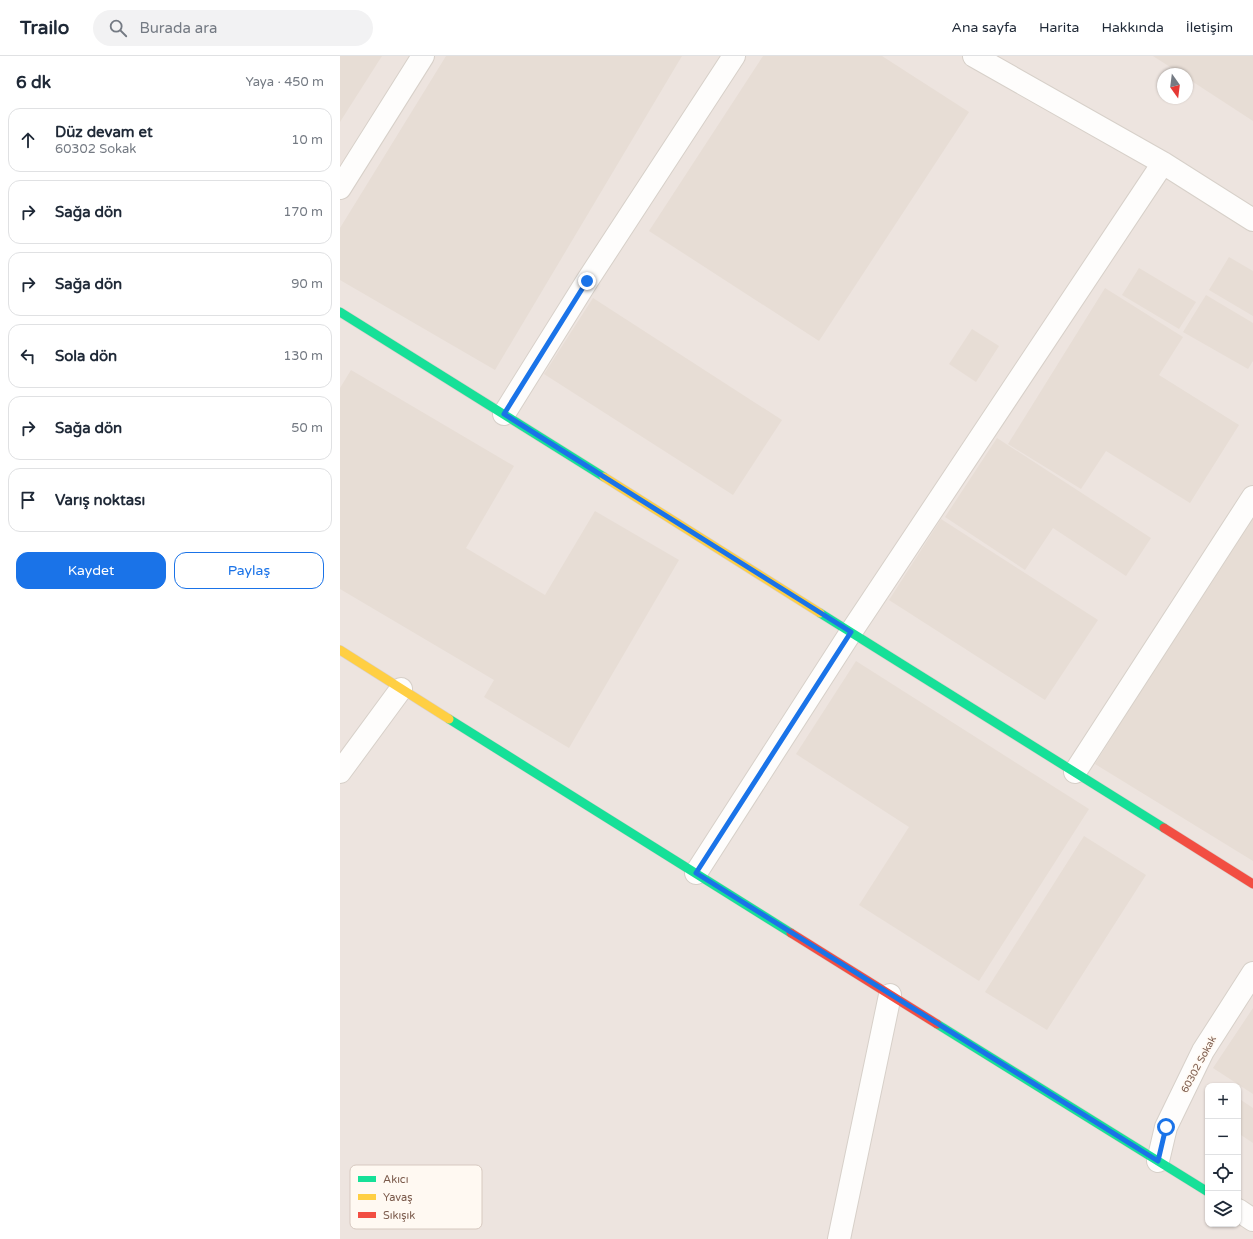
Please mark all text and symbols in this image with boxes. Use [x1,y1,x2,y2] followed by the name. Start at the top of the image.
[93,10,373,46] search box
[20,17,69,39] text: Trailo
[107,17,129,39] icon: search
[139,19,217,37] text: Burada ara
[952,19,1017,36] text: Ana sayfa
[1039,19,1079,36] text: Harita
[1101,19,1164,36] text: Hakkında
[1186,19,1233,36] text: İletişim
[1157,68,1193,104] north arrow
[16,72,51,93] text: 6 dk
[245,74,324,90] text: Yaya · 450 m
[55,123,153,141] text: Düz devam et
[17,129,39,151] icon: ahead
[291,132,323,148] text: 10 m
[55,141,136,157] text: 60302 Sokak
[17,201,39,223] icon: right
[55,203,122,221] text: Sağa dön
[283,204,323,220] text: 170 m
[578,272,596,290] route end
[17,273,39,295] icon: right
[55,275,122,293] text: Sağa dön
[291,276,323,292] text: 90 m
[17,345,39,367] icon: left
[55,347,117,365] text: Sola dön
[283,348,323,364] text: 130 m
[17,417,39,439] icon: right
[55,419,122,437] text: Sağa dön
[291,420,323,436] text: 50 m
[17,489,39,511] icon: arrive
[55,491,145,509] text: Varış noktası
[16,552,166,589] button: Kaydet
[174,552,324,589] button: Paylaş
[1179,1034,1219,1095] street label: 60302 Sokak
[1205,1083,1241,1227] map controls
[1205,1083,1241,1119] button: +
[1157,1118,1175,1136] route start
[1205,1119,1241,1155] button: −
[1205,1155,1241,1191] button: locate
[350,1165,482,1229] legend
[383,1173,408,1186] text: Akıcı
[383,1191,412,1204] text: Yavaş
[1205,1191,1241,1227] button: layers
[383,1209,415,1222] text: Sıkışık

